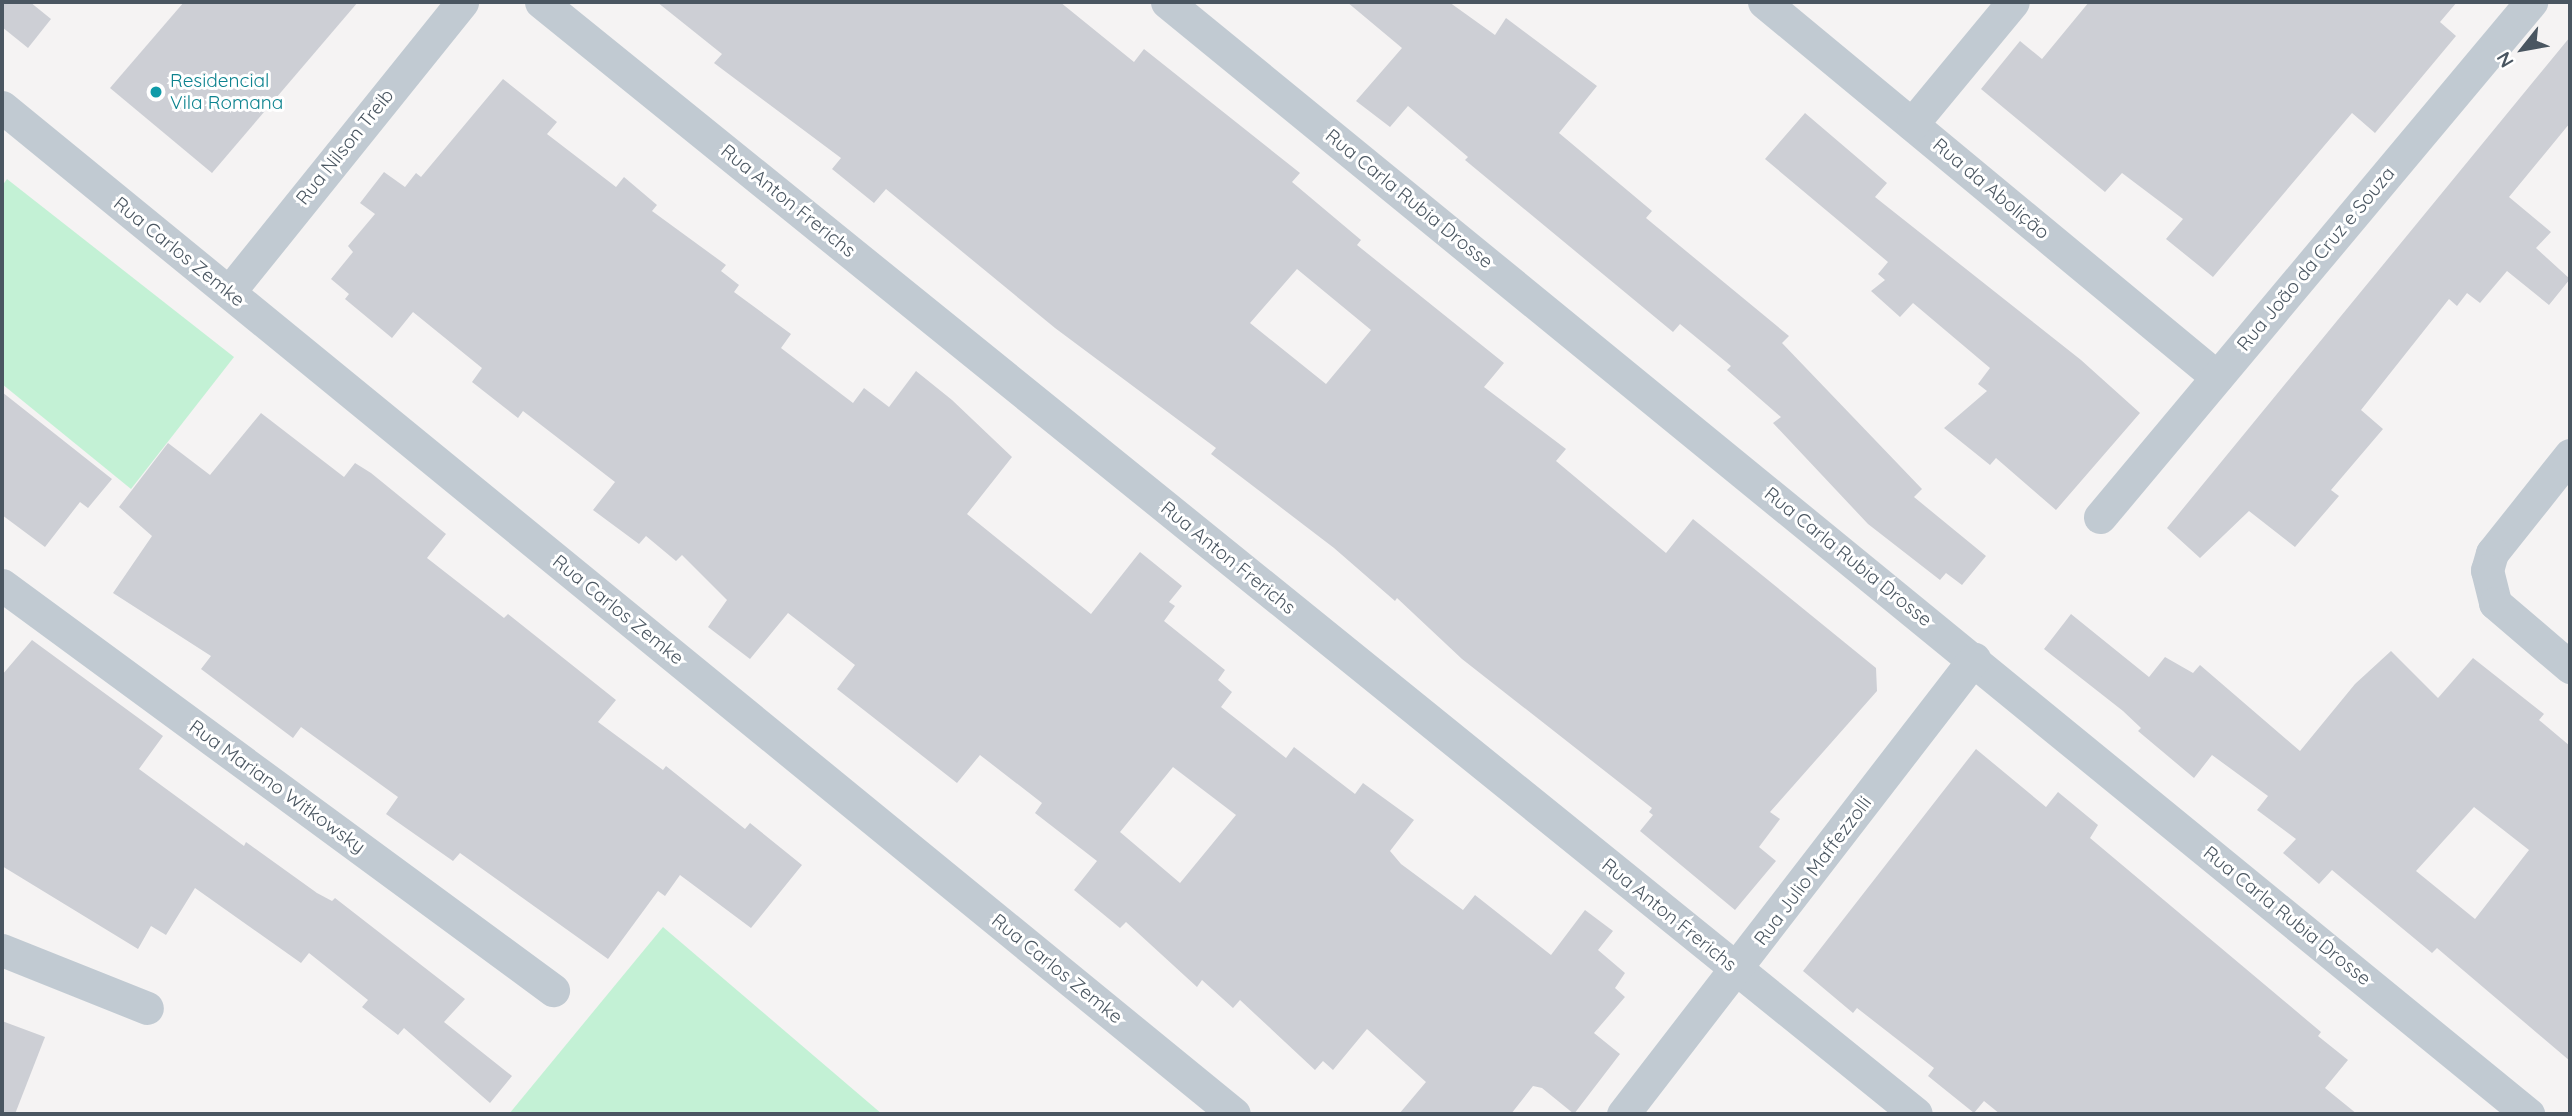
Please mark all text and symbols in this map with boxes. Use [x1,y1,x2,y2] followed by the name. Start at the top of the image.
[2488,14,2558,84] north arrow
[2491,48,2519,72] text: N
[170,70,283,114] place label: Residencial Vila Romana
[148,84,164,100] marker: Residencial Vila Romana
[291,84,399,210] street label: Rua Nilson Treib
[1321,125,1497,273] street label: Rua Carla Rubia Drosse
[1928,134,2054,244] street label: Rua da Abolição
[716,140,860,262] street label: Rua Anton Frerichs
[2232,162,2400,356] street label: Rua João da Cruz e Souza
[109,192,249,312] street label: Rua Carlos Zemke
[1760,483,1936,631] street label: Rua Carla Rubia Drosse
[1156,497,1300,619] street label: Rua Anton Frerichs
[548,550,688,670] street label: Rua Carlos Zemke
[185,715,369,859] street label: Rua Mariano Witkowsky
[1750,792,1876,950] street label: Rua Julio Maffezzolli
[2199,842,2375,990] street label: Rua Carla Rubia Drosse
[1597,854,1741,976] street label: Rua Anton Frerichs
[987,909,1127,1029] street label: Rua Carlos Zemke

